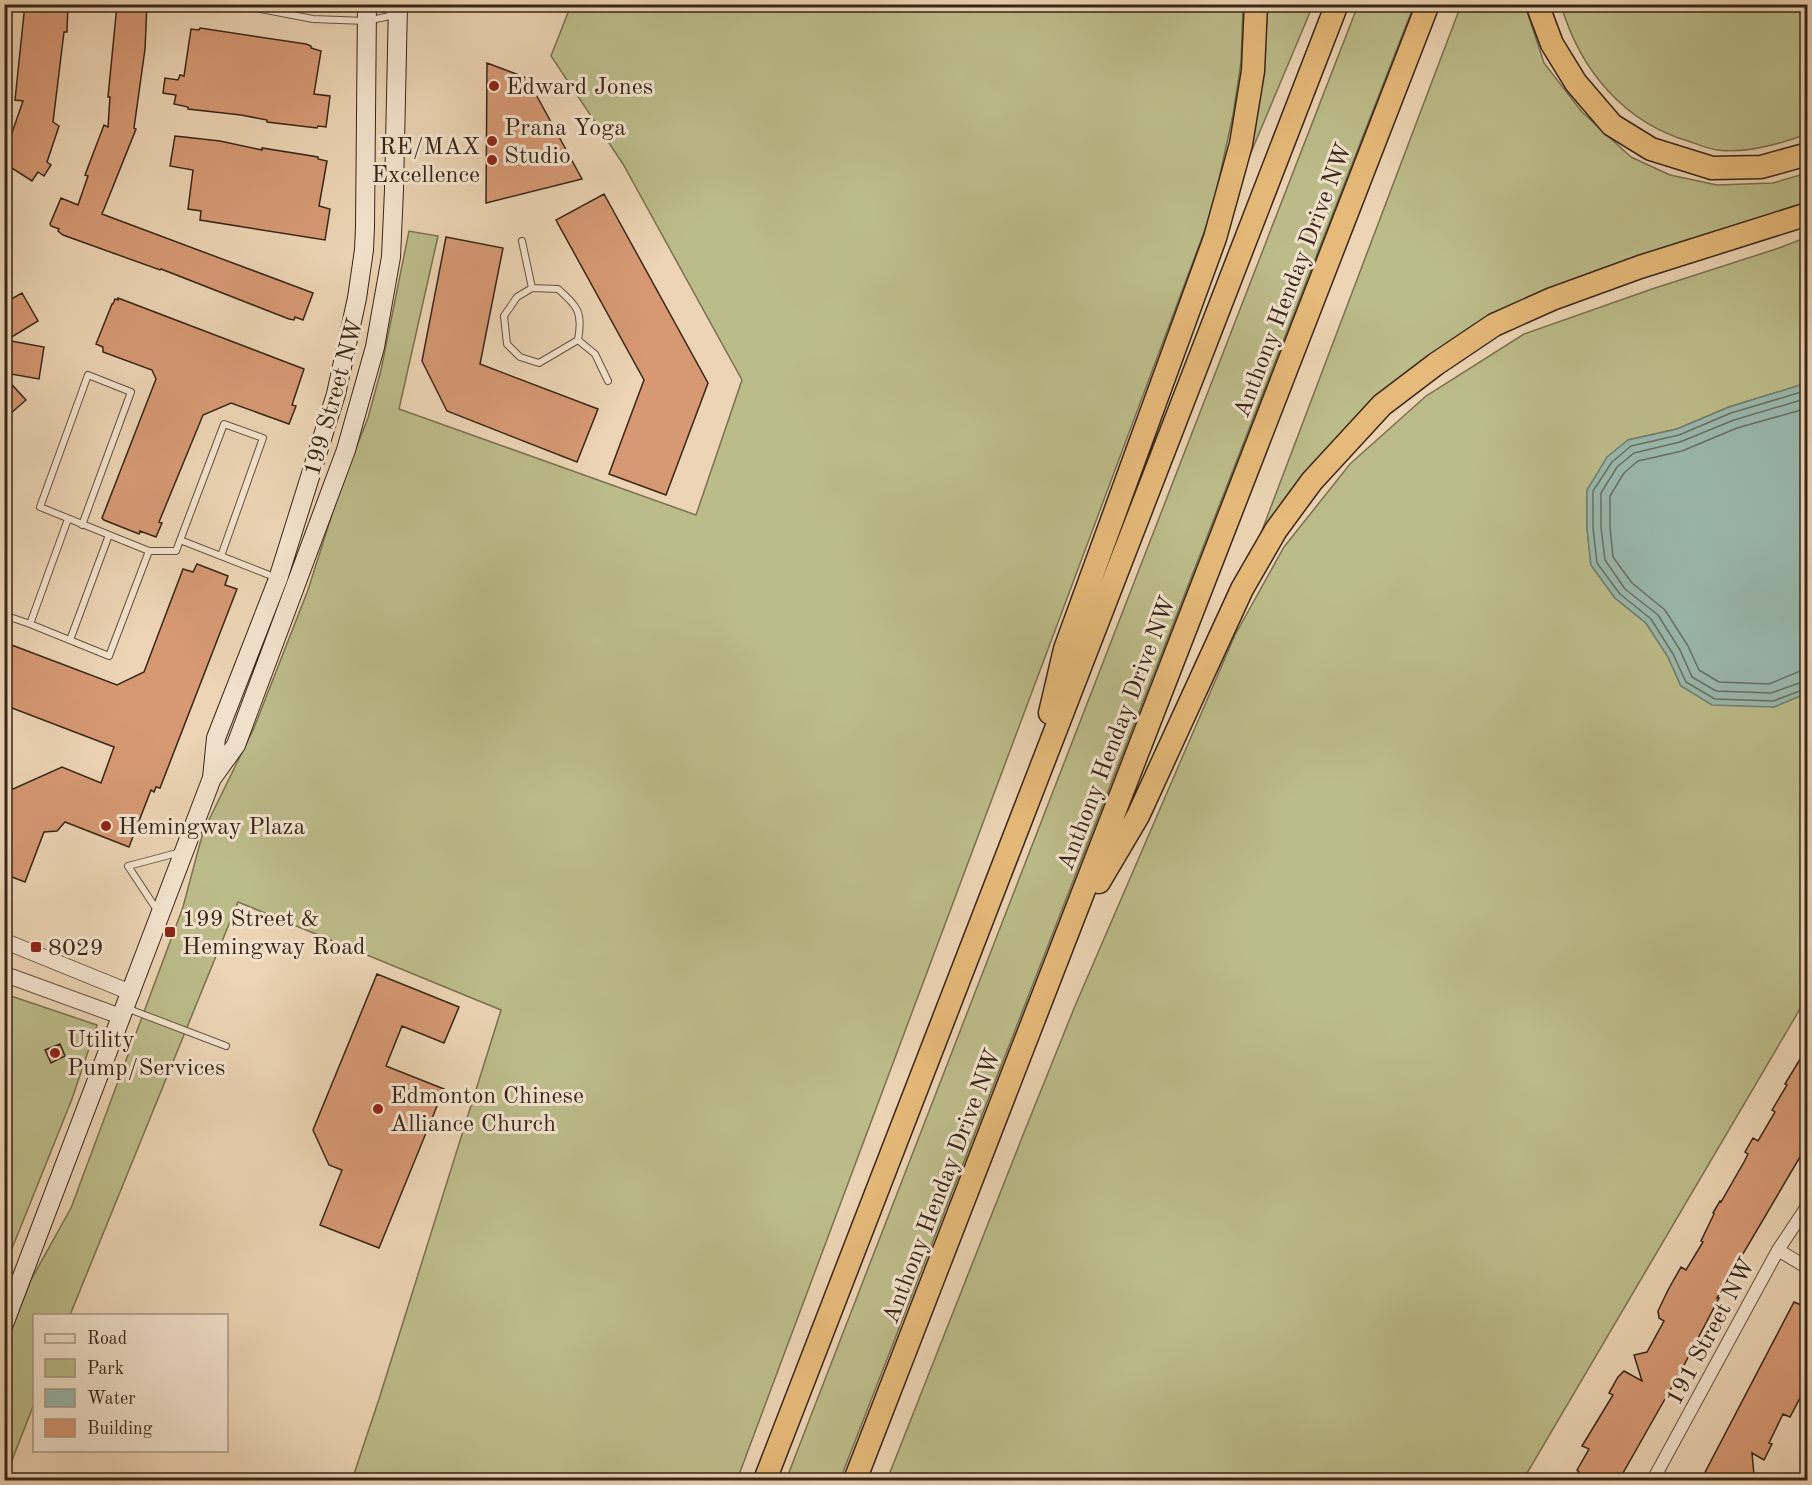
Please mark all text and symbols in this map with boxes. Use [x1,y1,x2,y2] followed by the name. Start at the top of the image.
[506,76,653,100] place label: Edward Jones
[487,79,501,93] marker: Edward Jones
[504,117,626,169] place label: Prana Yoga Studio
[485,134,499,148] marker: Prana Yoga Studio
[372,136,480,188] place label: RE/MAX Excellence
[1230,140,1358,421] street label: Anthony Henday Drive NW
[485,153,499,167] marker: RE/MAX Excellence
[301,316,369,479] street label: 199 Street NW
[1054,593,1182,874] street label: Anthony Henday Drive NW
[118,816,305,840] place label: Hemingway Plaza
[99,819,113,833] marker: Hemingway Plaza
[182,908,366,960] place label: 199 Street & Hemingway Road
[163,925,177,939] marker: 199 Street & Hemingway Road
[48,937,104,961] place label: 8029
[29,940,43,954] marker: 8029
[67,1029,225,1081] place label: Utility Pump/Services
[48,1046,62,1060] marker: Utility Pump/Services
[879,1046,1007,1327] street label: Anthony Henday Drive NW
[390,1085,584,1137] place label: Edmonton Chinese Alliance Church
[371,1102,385,1116] marker: Edmonton Chinese Alliance Church
[1663,1254,1761,1409] street label: 191 Street NW
[33,1314,228,1452] legend
[87,1330,127,1348] text: Road
[87,1360,124,1378] text: Park
[87,1390,136,1408] text: Water
[87,1420,153,1438] text: Building

